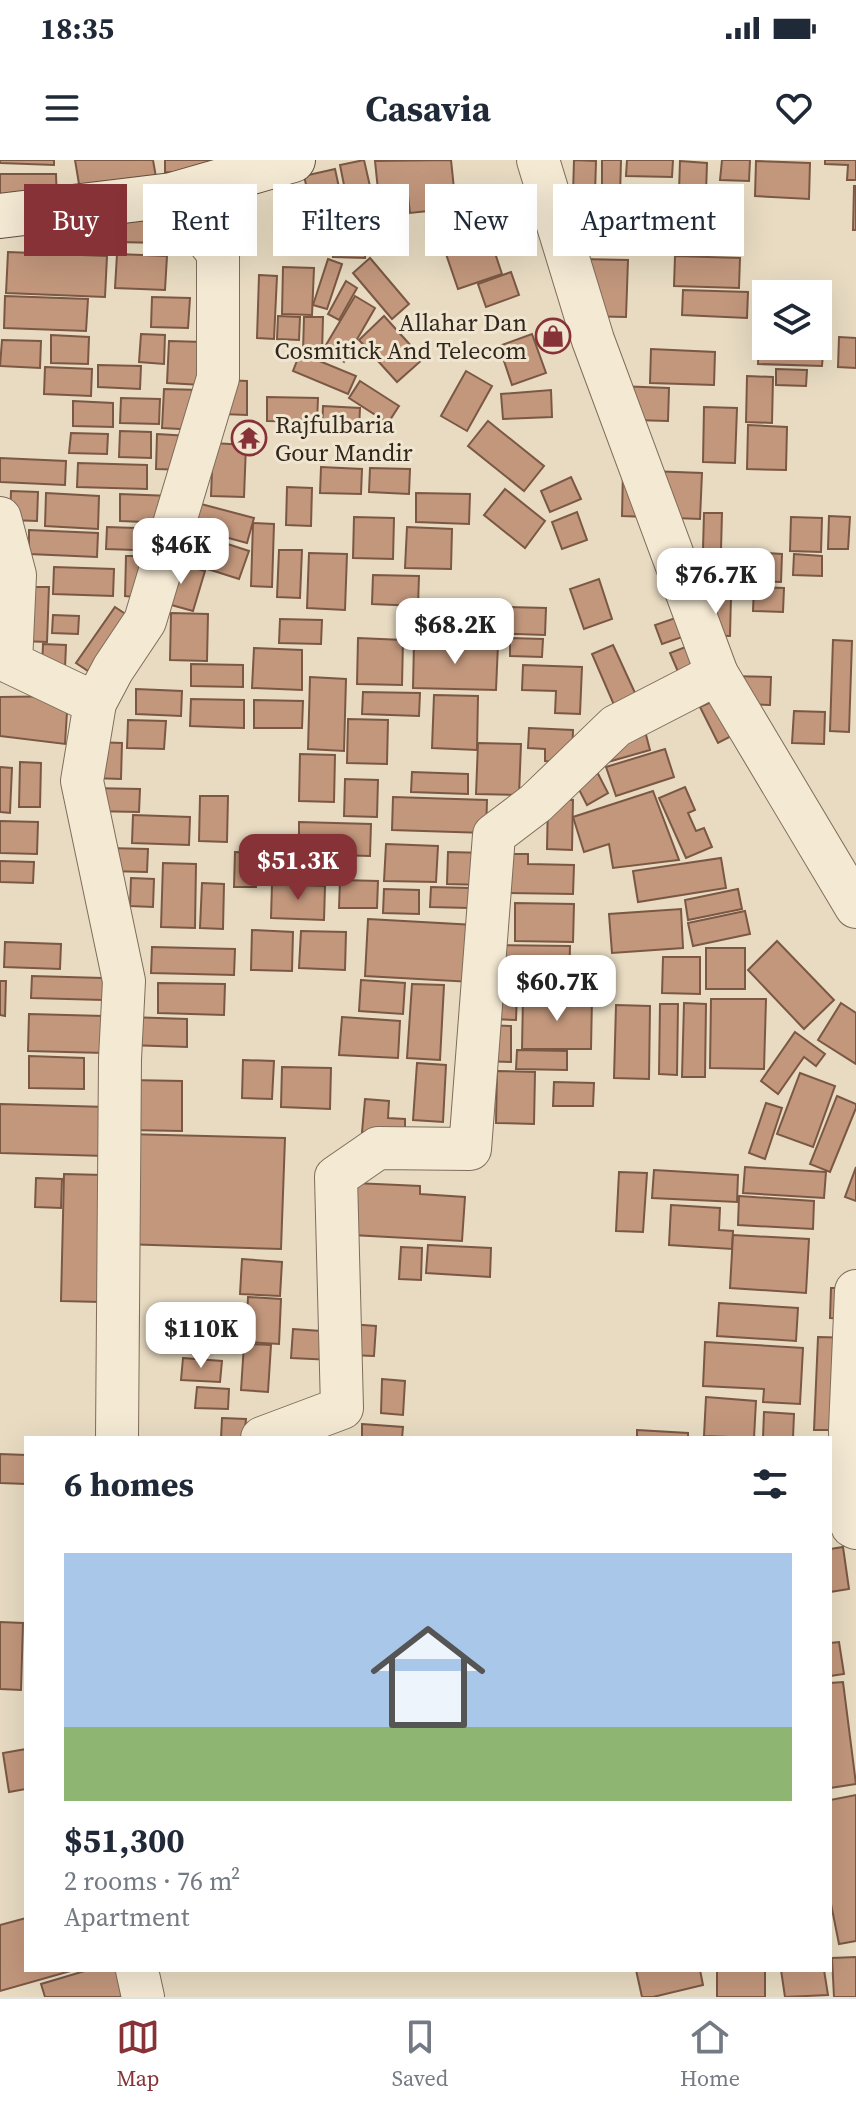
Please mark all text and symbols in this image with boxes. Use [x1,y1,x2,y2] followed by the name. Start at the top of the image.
[40,8,114,49] text: 18:35
[365,84,491,133] text: Casavia
[40,86,84,130] icon: menu
[772,86,816,130] icon: heart
[24,184,127,256] chip: Buy
[143,184,257,256] chip: Rent
[273,184,409,256] chip: Filters
[425,184,537,256] chip: New
[553,184,744,256] chip: Apartment
[752,280,832,360] map controls
[752,280,832,360] button: layers
[274,306,527,367] place label: Allahar Dan Cosmitick And Telecom
[534,317,572,355] shop icon: Allahar Dan Cosmitick And Telecom
[275,408,413,469] place label: Rajfulbaria Gour Mandir
[230,419,268,457] temple icon: Rajfulbaria Gour Mandir
[134,518,228,586] pin: $46K
[151,526,211,562] text: $46K
[651,548,781,616] pin: $76.7K
[675,556,757,592] text: $76.7K
[390,598,520,666] pin: $68.2K
[414,606,496,642] text: $68.2K
[233,834,363,902] pin: $51.3K
[257,842,339,878] text: $51.3K
[492,955,622,1023] pin: $60.7K
[516,963,598,999] text: $60.7K
[145,1302,257,1370] pin: $110K
[164,1310,238,1346] text: $110K
[64,1461,194,1507] text: 6 homes
[748,1462,792,1506] icon: filters
[356,1605,500,1749] icon: home
[64,1817,185,1863] text: $51,300
[64,1863,240,1899] text: 2 rooms · 76 m²
[64,1899,189,1935] text: Apartment
[116,2015,160,2093] tab: Map
[392,2015,448,2093] tab: Saved
[680,2015,740,2093] tab: Home

